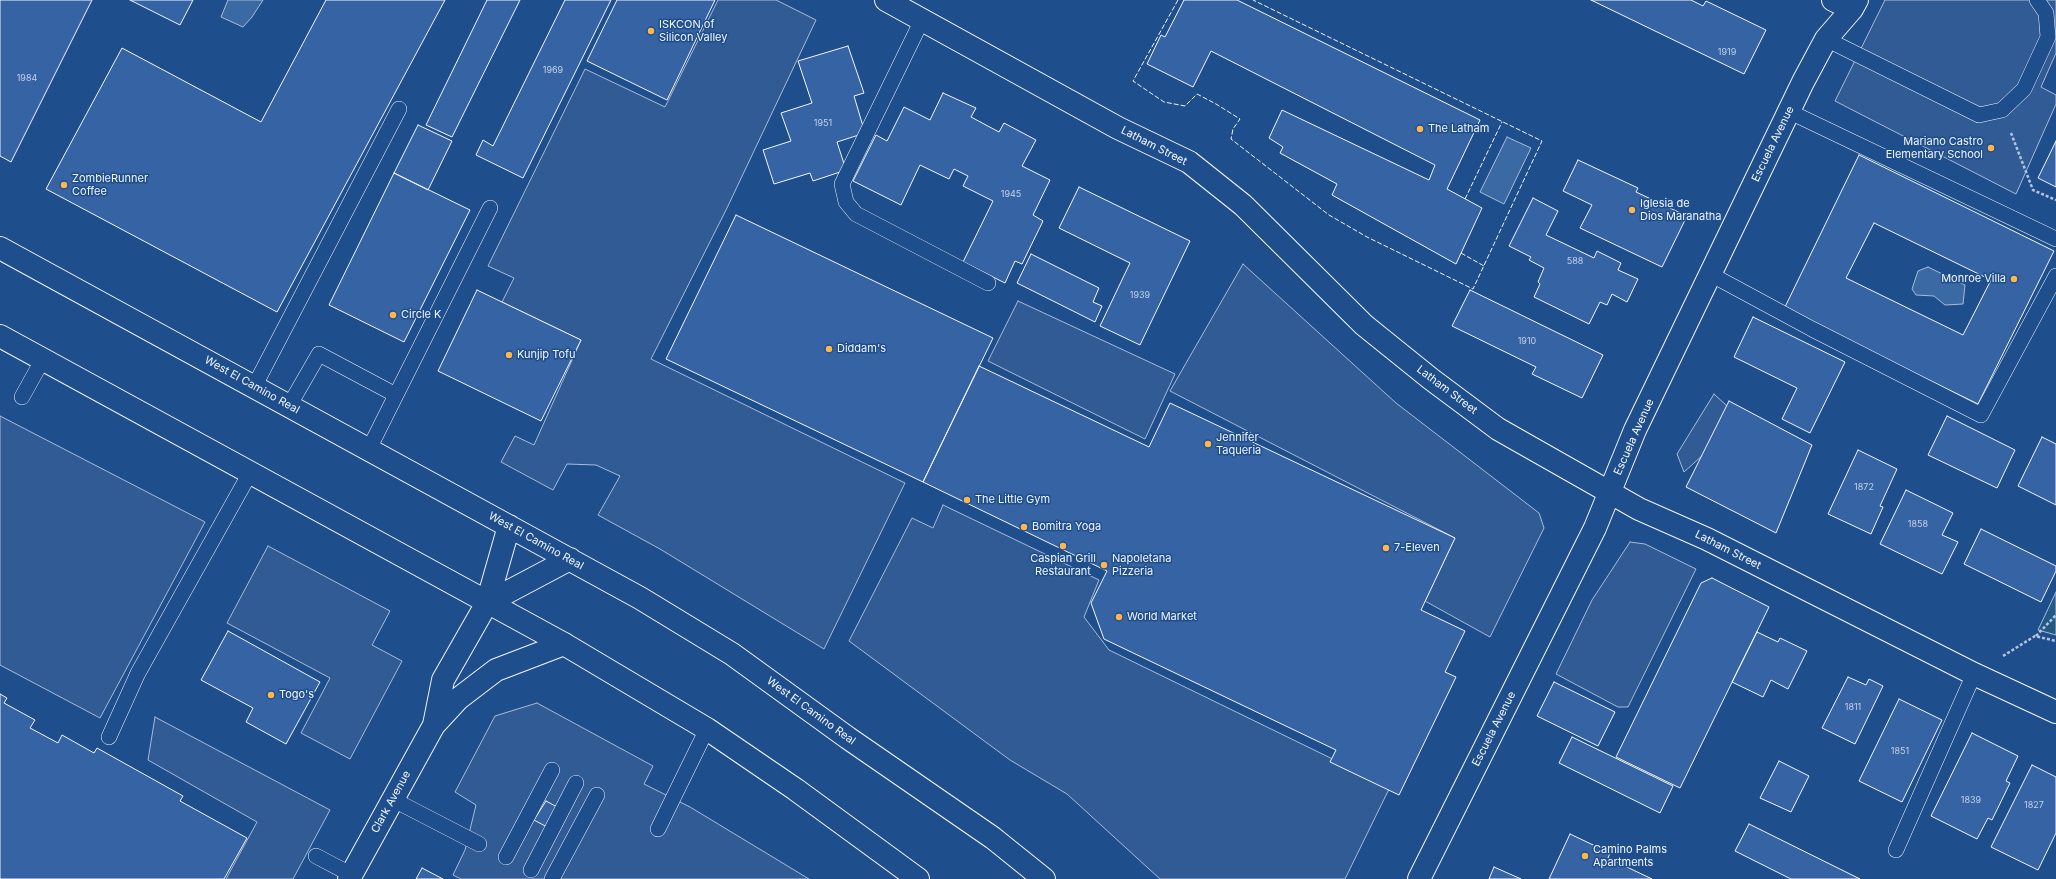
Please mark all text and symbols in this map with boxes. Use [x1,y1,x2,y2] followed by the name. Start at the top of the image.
[659,18,727,44] place label: ISKCON of Silicon Valley
[646,26,656,36] marker: ISKCON of Silicon Valley
[1718,47,1736,57] house number: 1919
[543,65,563,75] house number: 1969
[17,73,37,83] house number: 1984
[1749,104,1797,184] street label: Escuela Avenue
[814,118,832,128] house number: 1951
[1428,122,1489,136] place label: The Latham
[1119,124,1189,168] street label: Latham Street
[1415,124,1425,134] marker: The Latham
[1886,135,1983,161] place label: Mariano Castro Elementary School
[1986,143,1996,153] marker: Mariano Castro Elementary School
[72,172,148,198] place label: ZombieRunner Coffee
[59,180,69,190] marker: ZombieRunner Coffee
[1001,189,1021,199] house number: 1945
[1640,197,1721,223] place label: Iglesia de Dios Maranatha
[1627,205,1637,215] marker: Iglesia de Dios Maranatha
[1567,256,1583,266] house number: 588
[1941,272,2006,286] place label: Monroe Villa
[2009,274,2019,284] marker: Monroe Villa
[1130,290,1150,300] house number: 1939
[401,308,442,322] place label: Circle K
[388,310,398,320] marker: Circle K
[1518,336,1536,346] house number: 1910
[837,342,886,356] place label: Diddam's
[824,344,834,354] marker: Diddam's
[517,348,576,362] place label: Kunjip Tofu
[504,350,514,360] marker: Kunjip Tofu
[202,353,302,417] street label: West El Camino Real
[1414,363,1480,417] street label: Latham Street
[1611,397,1657,477] street label: Escuela Avenue
[1216,431,1261,457] place label: Jennifer Taqueria
[1203,439,1213,449] marker: Jennifer Taqueria
[1854,482,1874,492] house number: 1872
[975,493,1050,507] place label: The Little Gym
[962,495,972,505] marker: The Little Gym
[486,509,586,573] street label: West El Camino Real
[1908,519,1928,529] house number: 1858
[1032,520,1101,534] place label: Bomitra Yoga
[1019,522,1029,532] marker: Bomitra Yoga
[1693,528,1763,572] street label: Latham Street
[1058,541,1068,551] marker: Caspian Grill Restaurant
[1394,541,1440,555] place label: 7-Eleven
[1381,543,1391,553] marker: 7-Eleven
[1030,552,1096,578] place label: Caspian Grill Restaurant
[1112,552,1171,578] place label: Napoletana Pizzeria
[1099,560,1109,570] marker: Napoletana Pizzeria
[1127,610,1197,624] place label: World Market
[1114,612,1124,622] marker: World Market
[764,674,858,748] street label: West El Camino Real
[279,688,314,702] place label: Togo's
[1469,689,1519,769] street label: Escuela Avenue
[266,690,276,700] marker: Togo's
[1845,702,1861,712] house number: 1811
[1891,746,1909,756] house number: 1851
[369,769,413,835] street label: Clark Avenue
[1961,795,1981,805] house number: 1839
[2024,800,2044,810] house number: 1827
[1593,843,1667,869] place label: Camino Palms Apartments
[1580,851,1590,861] marker: Camino Palms Apartments

